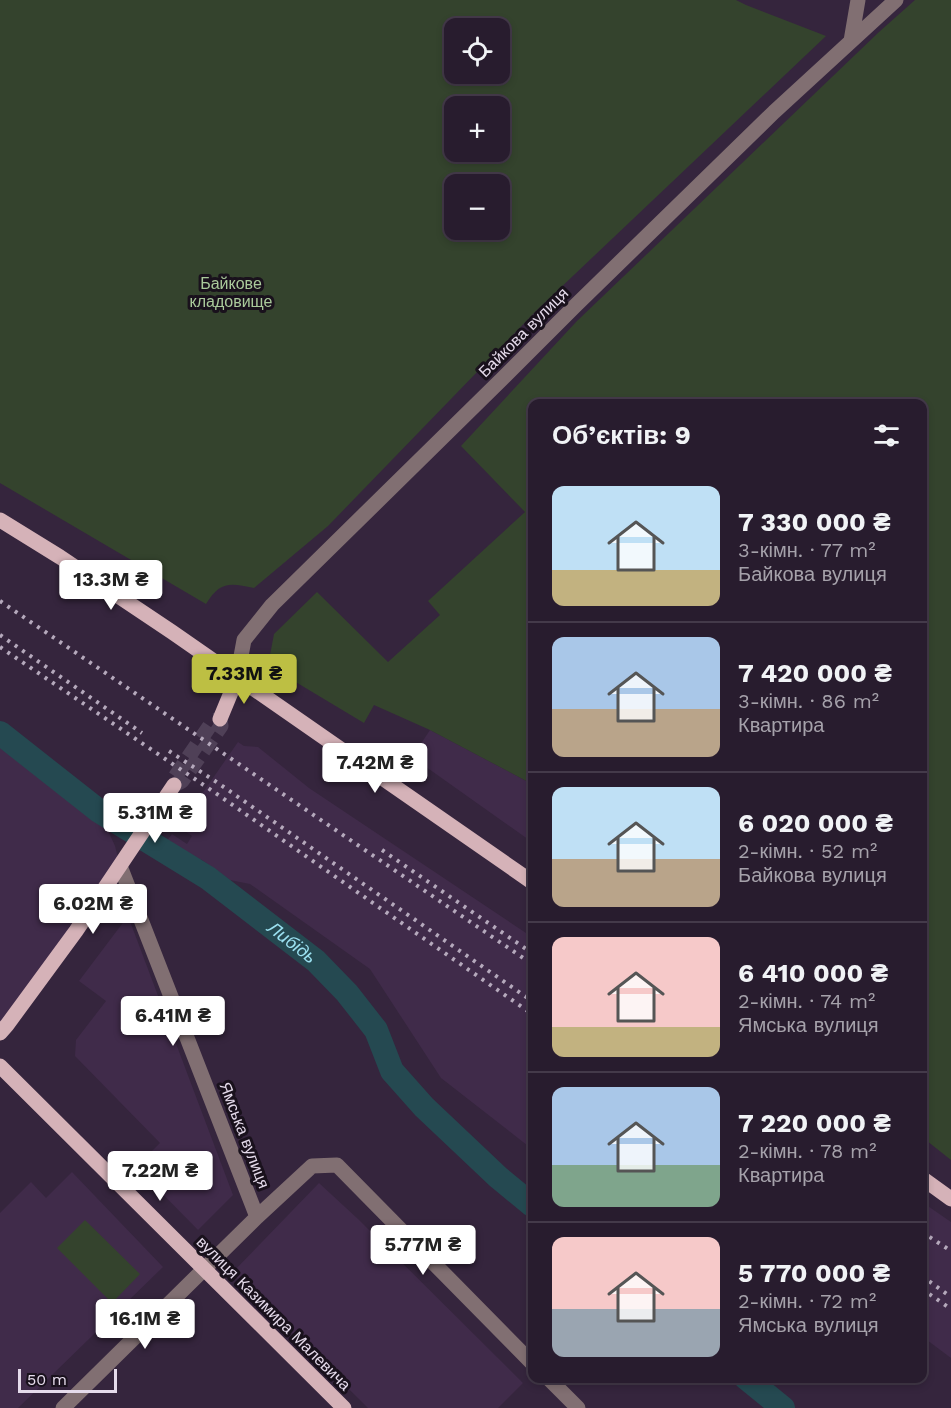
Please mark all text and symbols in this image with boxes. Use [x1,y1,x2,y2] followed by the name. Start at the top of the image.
[444,18,510,240] map controls
[444,18,510,84] button: locate
[444,96,510,162] button: +
[444,174,510,240] button: −
[190,274,273,311] park label: Байкове кладовище
[475,284,572,381] street label: Байкова вулиця
[870,419,903,452] icon: filters
[552,420,691,450] text: Об’єктів: 9
[738,507,891,537] text: 7 330 000 ₴
[600,510,672,582] icon: home
[738,538,876,562] text: 3-кімн. · 77 m²
[56,560,166,611] pin: 13.3M ₴
[738,562,887,586] text: Байкова вулиця
[73,567,149,591] text: 13.3M ₴
[189,654,299,705] pin: 7.33M ₴
[738,658,892,688] text: 7 420 000 ₴
[206,661,282,685] text: 7.33M ₴
[600,661,672,733] icon: home
[738,689,879,713] text: 3-кімн. · 86 m²
[738,713,824,737] text: Квартира
[320,743,430,794] pin: 7.42M ₴
[336,750,414,774] text: 7.42M ₴
[100,793,210,844] pin: 5.31M ₴
[117,800,193,824] text: 5.31M ₴
[738,808,893,838] text: 6 020 000 ₴
[600,811,672,883] icon: home
[738,839,877,863] text: 2-кімн. · 52 m²
[738,863,887,887] text: Байкова вулиця
[38,884,148,935] pin: 6.02M ₴
[53,891,133,915] text: 6.02M ₴
[263,916,321,968] water label: Либідь
[738,958,888,988] text: 6 410 000 ₴
[600,961,672,1033] icon: home
[738,989,875,1013] text: 2-кімн. · 74 m²
[118,996,228,1047] pin: 6.41M ₴
[135,1003,211,1027] text: 6.41M ₴
[738,1013,879,1037] text: Ямська вулиця
[216,1079,274,1191] street label: Ямська вулиця
[738,1108,891,1138] text: 7 220 000 ₴
[600,1111,672,1183] icon: home
[738,1139,876,1163] text: 2-кімн. · 78 m²
[105,1151,215,1202] pin: 7.22M ₴
[122,1158,198,1182] text: 7.22M ₴
[738,1163,824,1187] text: Квартира
[368,1225,478,1276] pin: 5.77M ₴
[193,1232,355,1394] street label: вулиця Казимира Малевича
[385,1232,461,1256] text: 5.77M ₴
[738,1258,890,1288] text: 5 770 000 ₴
[600,1261,672,1333] icon: home
[738,1289,876,1313] text: 2-кімн. · 72 m²
[90,1299,200,1350] pin: 16.1M ₴
[110,1306,180,1330] text: 16.1M ₴
[738,1313,879,1337] text: Ямська вулиця
[18,1366,117,1394] scale bar
[27,1370,67,1389] text: 50 m

